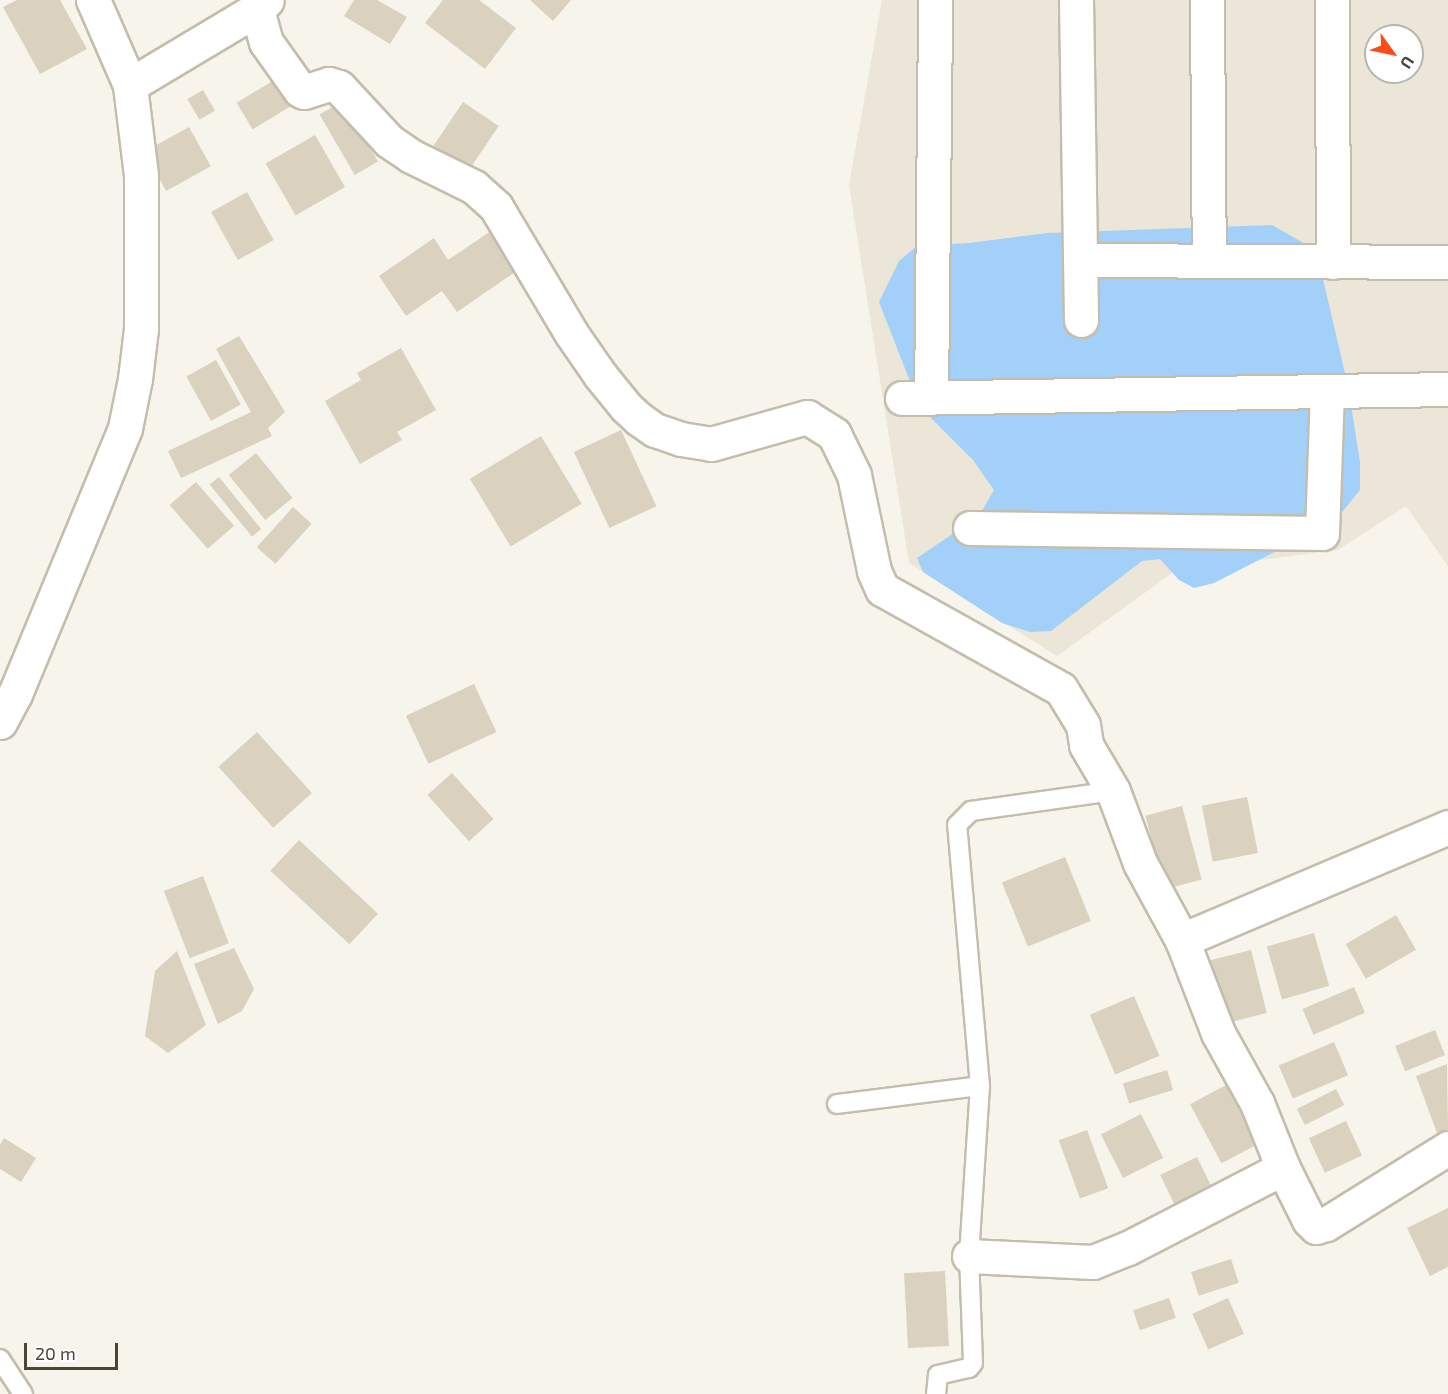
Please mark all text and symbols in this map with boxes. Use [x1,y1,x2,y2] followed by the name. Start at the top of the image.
[1364,24,1424,84] north arrow
[1397,53,1419,73] text: U
[27,1331,122,1369] scale bar
[35,1342,76,1364] text: 20 m

